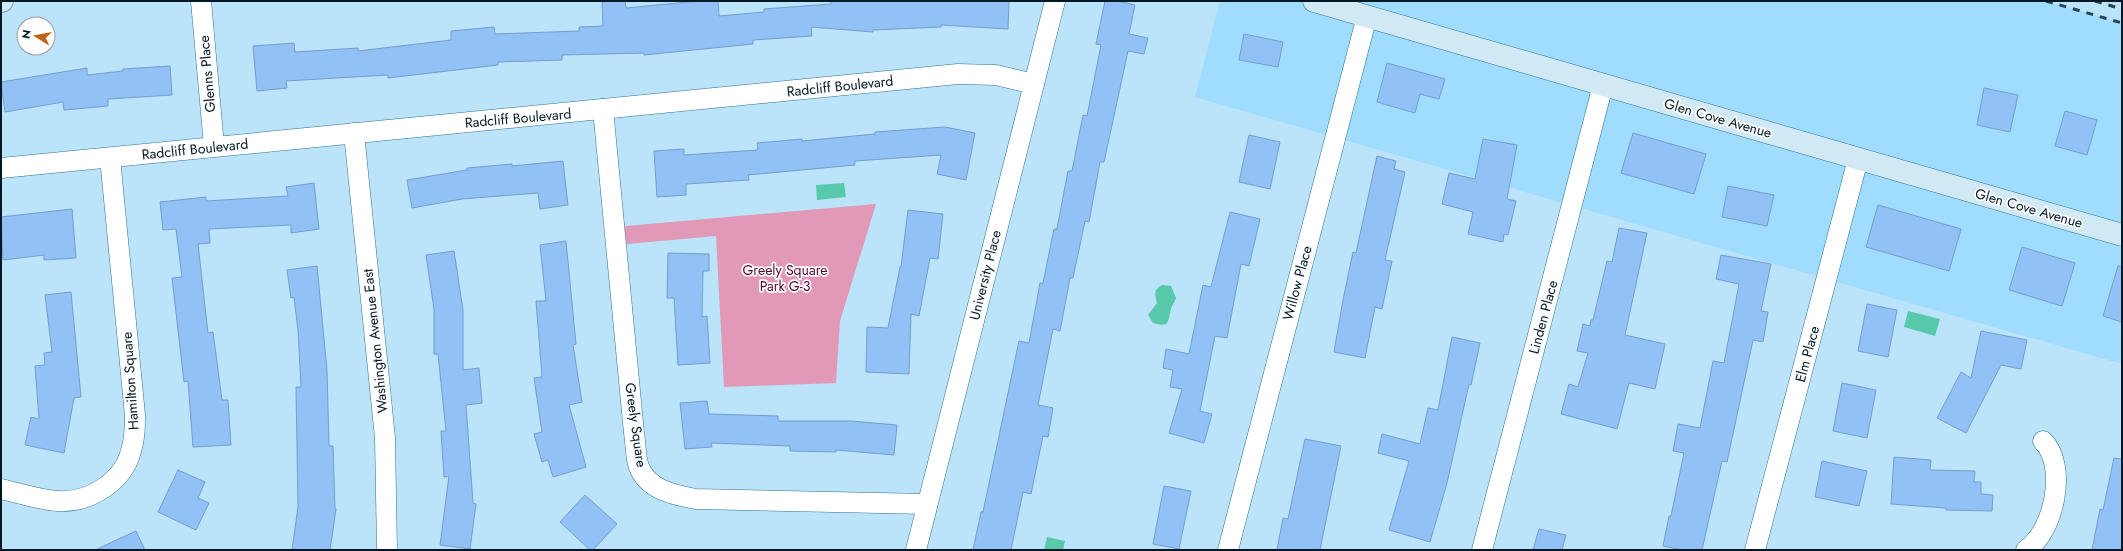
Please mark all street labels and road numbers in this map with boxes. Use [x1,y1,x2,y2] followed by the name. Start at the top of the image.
[194,35,220,113] street label: Glenns Place
[786,70,894,102] street label: Radcliff Boulevard
[1662,93,1774,143] street label: Glen Cove Avenue
[464,103,572,133] street label: Radcliff Boulevard
[141,133,249,165] street label: Radcliff Boulevard
[1973,183,2085,233] street label: Glen Cove Avenue
[964,228,1006,322] street label: University Place
[1277,243,1317,323] street label: Willow Place
[357,267,393,414] street label: Washington Avenue East
[1524,278,1562,356] street label: Linden Place
[1790,324,1824,384] street label: Elm Place
[117,331,143,431] street label: Hamilton Square
[620,382,652,468] street label: Greely Square

